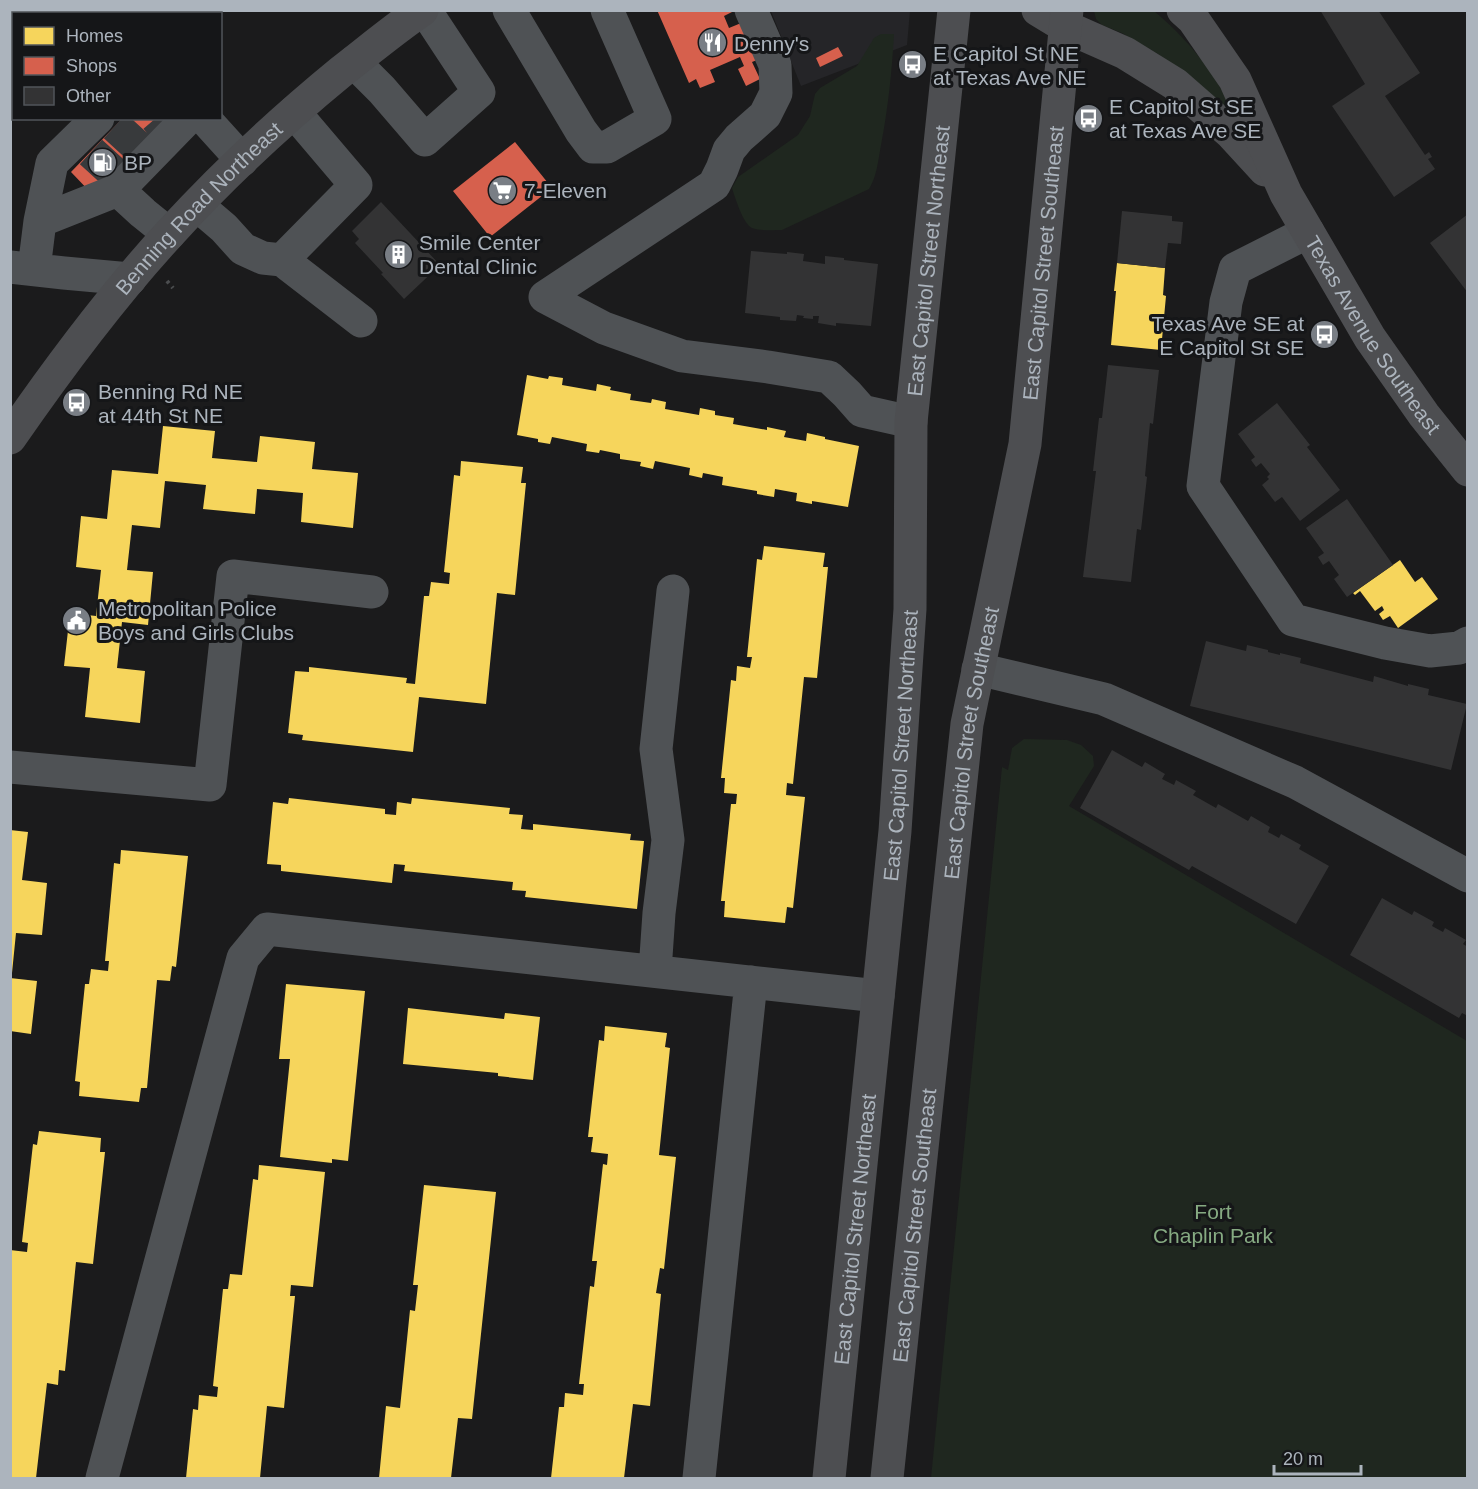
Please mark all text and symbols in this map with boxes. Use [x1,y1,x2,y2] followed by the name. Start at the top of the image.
[12,12,222,120] legend
[66,26,123,46] text: Homes
[697,27,729,59] restaurant icon: Denny's
[734,32,809,55] place label: Denny's
[933,42,1086,89] place label: E Capitol St NE at Texas Ave NE
[896,49,928,81] bus stop icon: E Capitol St NE at Texas Ave NE
[66,56,117,76] text: Shops
[66,86,111,106] text: Other
[1109,95,1261,142] place label: E Capitol St SE at Texas Ave SE
[1072,102,1104,134] bus stop icon: E Capitol St SE at Texas Ave SE
[110,117,286,299] street label: Benning Road Northeast
[902,124,953,397] street label: East Capitol Street Northeast
[1018,125,1067,401] street label: East Capitol Street Southeast
[87,146,119,178] fuel station icon: BP
[124,151,152,174] place label: BP
[487,174,519,206] supermarket icon: 7-Eleven
[524,179,607,202] place label: 7-Eleven
[419,231,540,278] place label: Smile Center Dental Clinic
[1301,232,1446,438] street label: Texas Avenue Southeast
[382,238,414,270] building icon: Smile Center Dental Clinic
[1151,312,1304,359] place label: Texas Ave SE at E Capitol St SE
[1309,319,1341,351] bus stop icon: Texas Ave SE at E Capitol St SE
[98,380,243,427] place label: Benning Rd NE at 44th St NE
[61,387,93,419] bus stop icon: Benning Rd NE at 44th St NE
[98,597,294,644] place label: Metropolitan Police Boys and Girls Clubs
[61,604,93,636] public building icon: Metropolitan Police Boys and Girls Clubs
[939,604,1003,880] street label: East Capitol Street Southeast
[878,609,921,882] street label: East Capitol Street Northeast
[888,1087,940,1364] street label: East Capitol Street Southeast
[829,1093,880,1366] street label: East Capitol Street Northeast
[1153,1200,1274,1247] park label: Fort Chaplin Park
[1274,1438,1361,1476] scale bar
[1283,1449,1323,1469] text: 20 m

